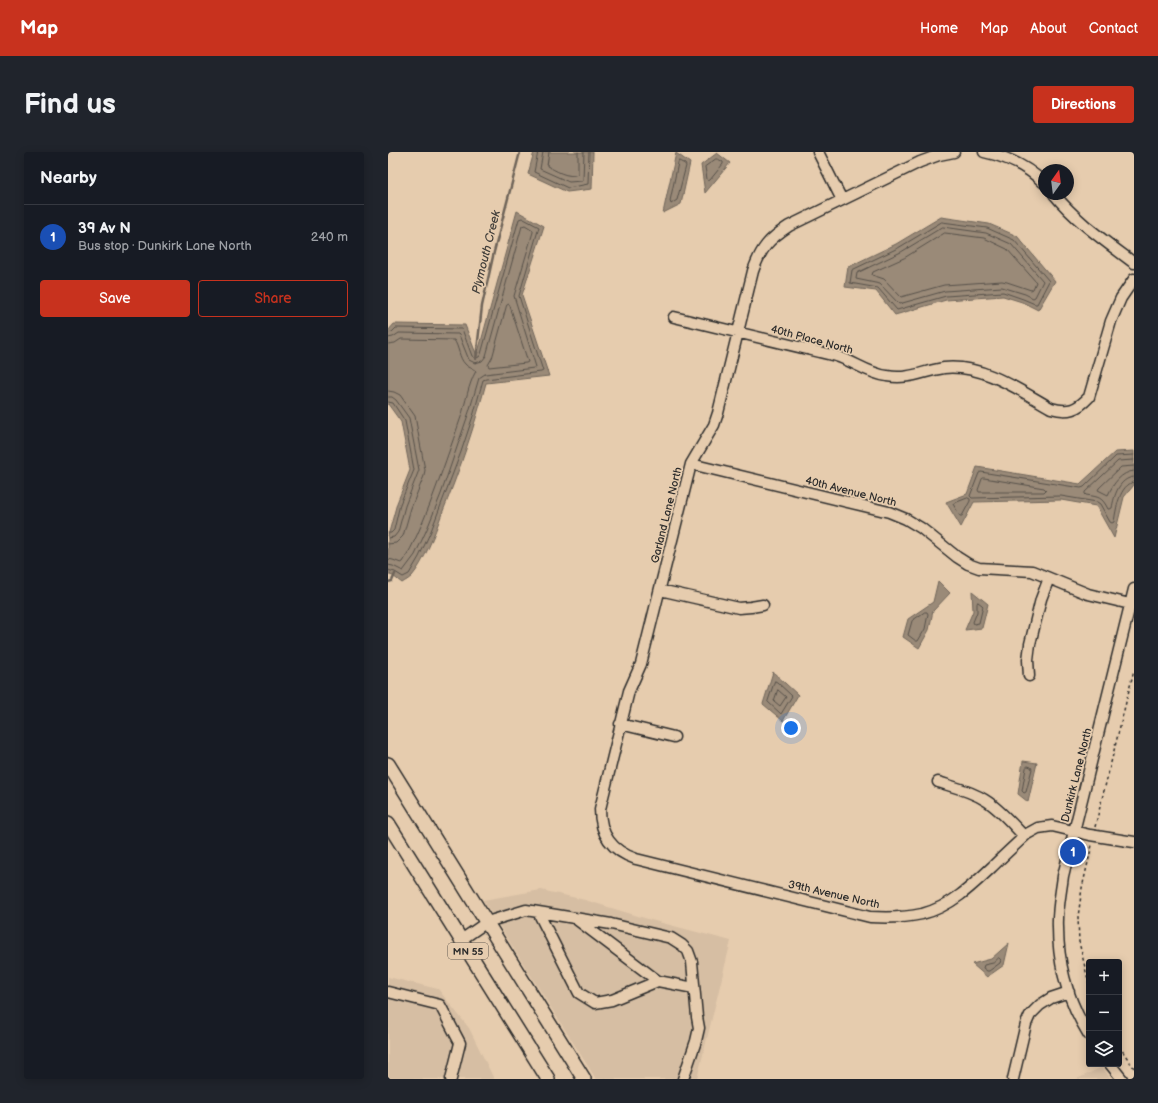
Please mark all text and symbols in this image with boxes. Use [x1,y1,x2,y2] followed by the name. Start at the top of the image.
[20,17,58,40] text: Map
[920,20,958,37] text: Home
[980,20,1008,37] text: Map
[1030,20,1067,37] text: About
[1089,20,1138,37] text: Contact
[1033,86,1134,123] button: Directions
[24,88,116,121] text: Find us
[1038,164,1074,200] north arrow
[40,168,97,188] text: Nearby
[469,208,504,295] water label: Plymouth Creek
[78,219,131,238] text: 39 Av N
[50,229,56,245] text: 1
[311,229,348,245] text: 240 m
[78,238,252,254] text: Bus stop · Dunkirk Lane North
[40,280,190,317] button: Save
[198,280,348,317] button: Share
[769,322,854,357] street label: 40th Place North
[648,466,685,564] street label: Garland Lane North
[804,474,898,509] street label: 40th Avenue North
[781,718,801,738] your location
[1058,727,1094,824] street label: Dunkirk Lane North
[1060,837,1086,867] pin: 1
[787,878,881,911] street label: 39th Avenue North
[448,943,488,959] road number: MN 55
[1086,959,1122,1067] map controls
[1086,959,1122,995] button: +
[1086,995,1122,1031] button: −
[1086,1031,1122,1067] button: layers

